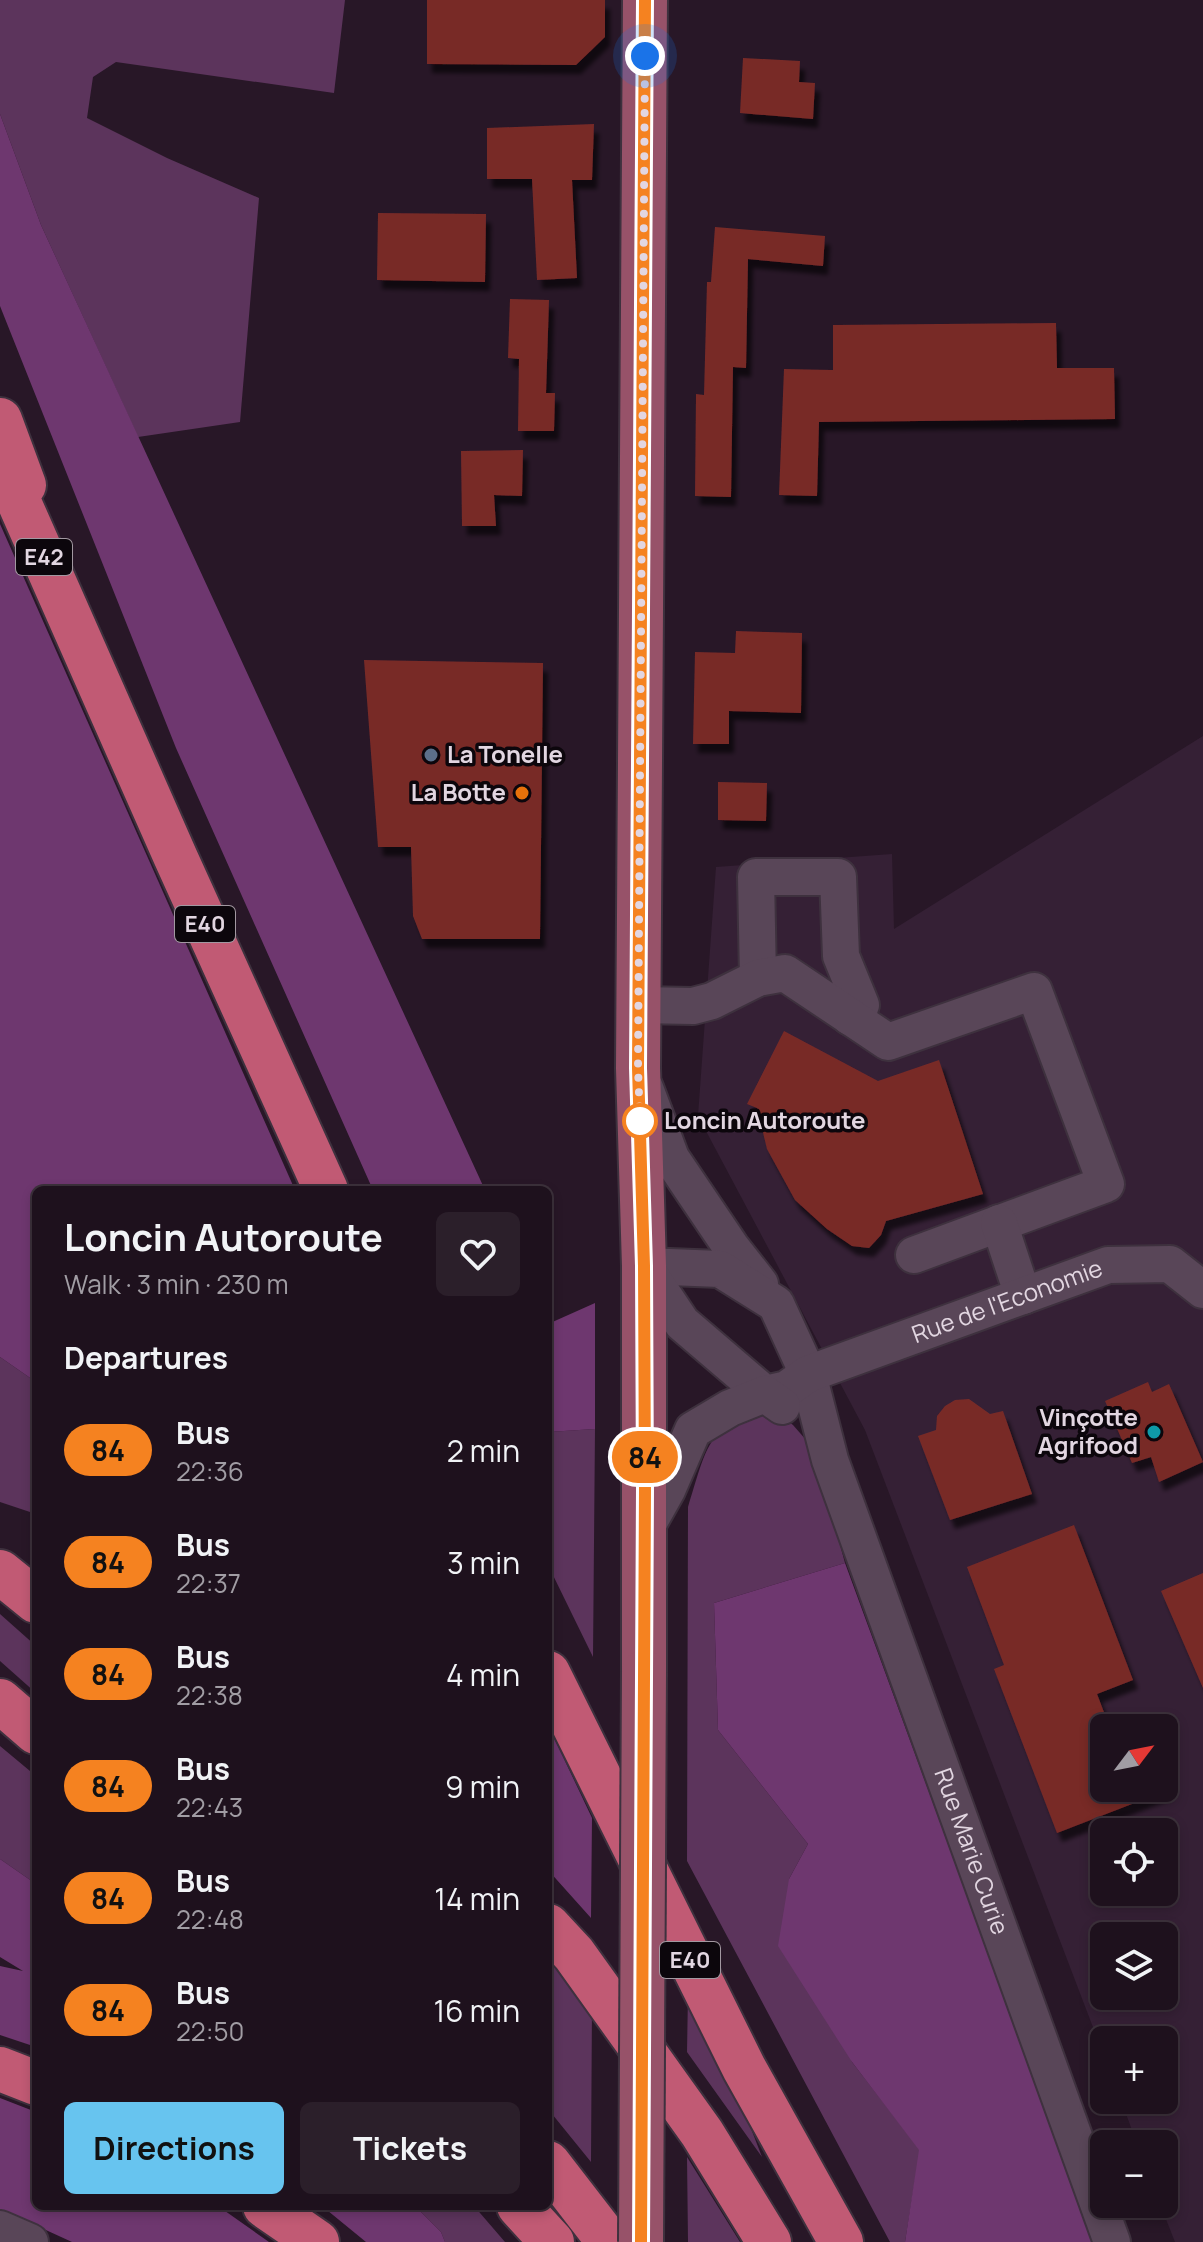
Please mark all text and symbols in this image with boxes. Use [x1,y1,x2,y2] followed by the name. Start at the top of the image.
[625,36,665,76] your location
[16,539,72,575] road number: E42
[447,737,563,770] place label: La Tonelle
[422,746,440,764] marker: La Tonelle
[411,775,506,808] place label: La Botte
[513,784,531,802] marker: La Botte
[175,906,235,942] road number: E40
[664,1103,865,1136] place label: Loncin Autoroute
[623,1104,657,1138] marker: Loncin Autoroute
[64,1210,383,1262] text: Loncin Autoroute
[436,1212,520,1296] button: heart
[907,1250,1107,1350] street label: Rue de l'Economie
[64,1266,289,1302] text: Walk · 3 min · 230 m
[64,1337,228,1378] text: Departures
[1038,1400,1138,1461] place label: Vinçotte Agrifood
[176,1412,230,1453] text: Bus
[1145,1423,1163,1441] marker: Vinçotte Agrifood
[447,1430,520,1471] text: 2 min
[91,1431,125,1469] text: 84
[609,1431,681,1483] line badge: 84
[628,1438,662,1476] text: 84
[176,1453,244,1489] text: 22:36
[176,1524,230,1565] text: Bus
[447,1542,520,1583] text: 3 min
[91,1543,125,1581] text: 84
[176,1565,241,1601] text: 22:37
[176,1636,230,1677] text: Bus
[446,1654,520,1695] text: 4 min
[91,1655,125,1693] text: 84
[176,1677,243,1713] text: 22:38
[1090,1714,1178,1802] north arrow
[1090,1714,1178,2218] map controls
[176,1748,230,1789] text: Bus
[927,1763,1018,1939] street label: Rue Marie Curie
[445,1766,520,1807] text: 9 min
[91,1767,125,1805] text: 84
[176,1789,243,1825] text: 22:43
[1090,1818,1178,1906] button: locate
[176,1860,230,1901] text: Bus
[434,1878,520,1919] text: 14 min
[91,1879,125,1917] text: 84
[176,1901,244,1937] text: 22:48
[1090,1922,1178,2010] button: layers
[660,1942,720,1978] road number: E40
[176,1972,230,2013] text: Bus
[433,1990,520,2031] text: 16 min
[91,1991,125,2029] text: 84
[176,2013,244,2049] text: 22:50
[1090,2026,1178,2114] button: +
[64,2102,284,2194] button: Directions
[300,2102,520,2194] button: Tickets
[1090,2130,1178,2218] button: −

